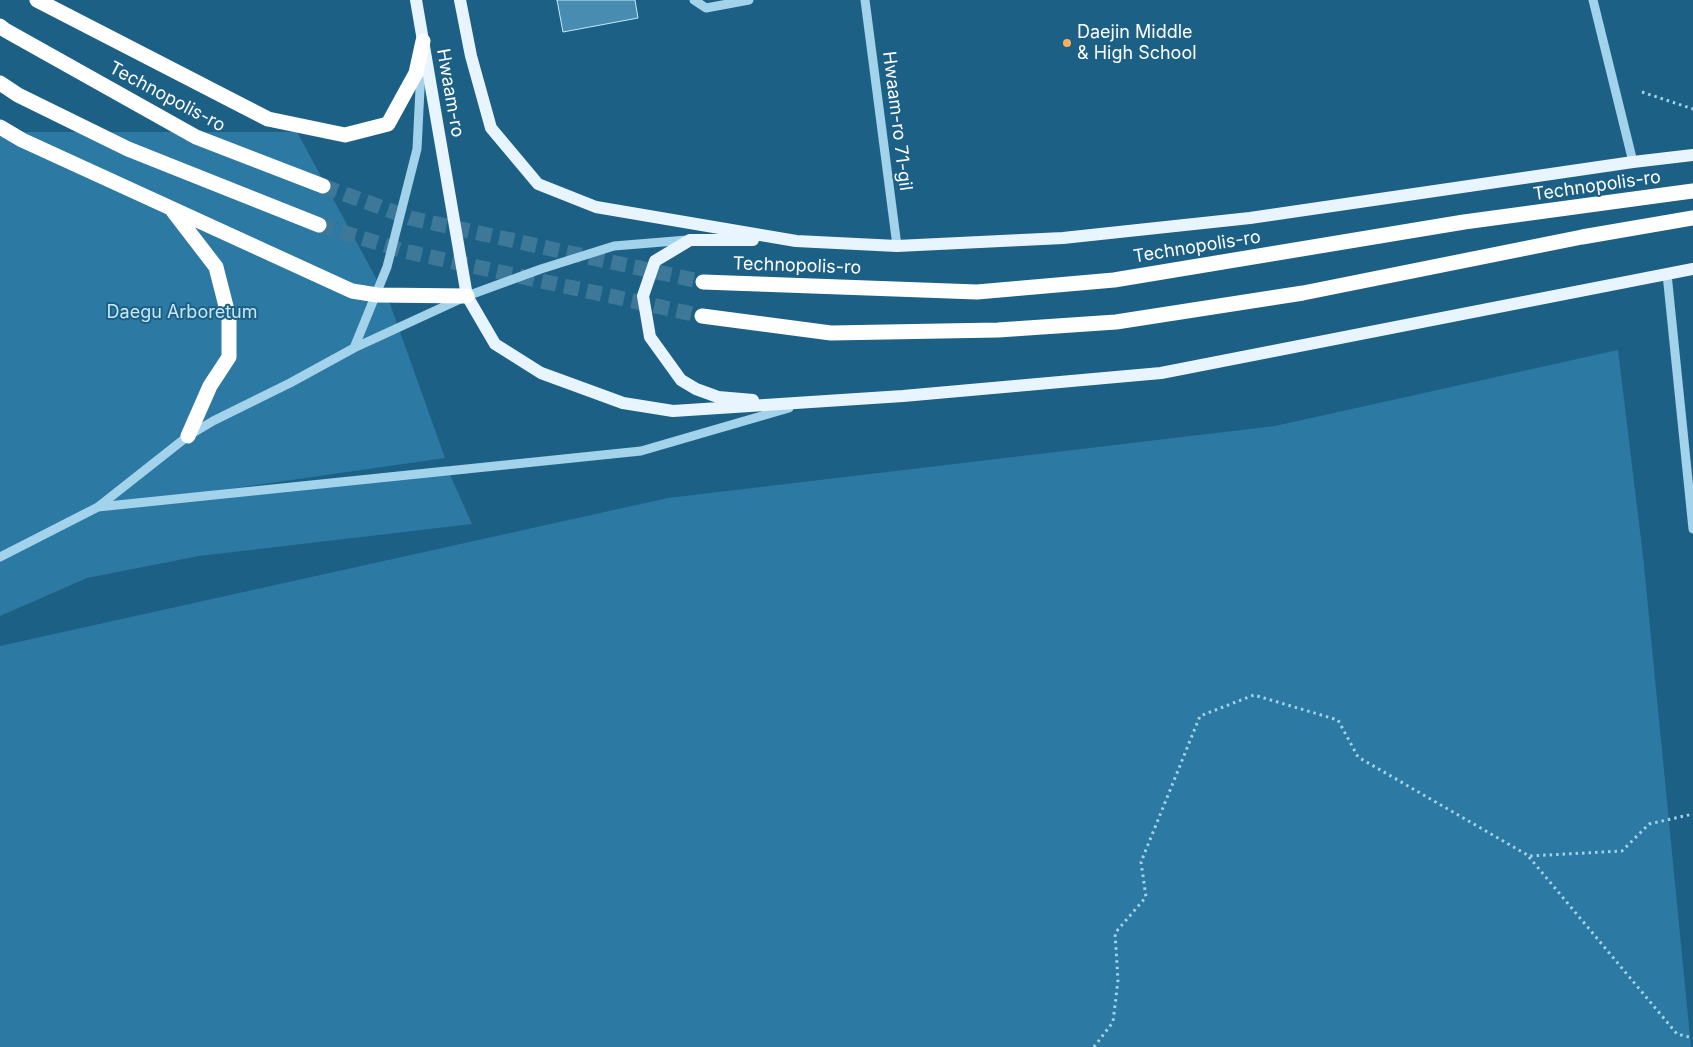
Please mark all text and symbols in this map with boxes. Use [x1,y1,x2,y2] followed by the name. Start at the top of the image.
[1077,22,1197,64] place label: Daejin Middle & High School
[1061,37,1073,49] marker: Daejin Middle & High School
[432,47,468,139] street label: Hwaam-ro
[878,50,916,192] street label: Hwaam-ro 71-gil
[105,57,229,137] street label: Technopolis-ro
[1532,166,1662,206] street label: Technopolis-ro
[1132,226,1262,268] street label: Technopolis-ro
[732,253,862,279] street label: Technopolis-ro
[107,302,257,324] park label: Daegu Arboretum

